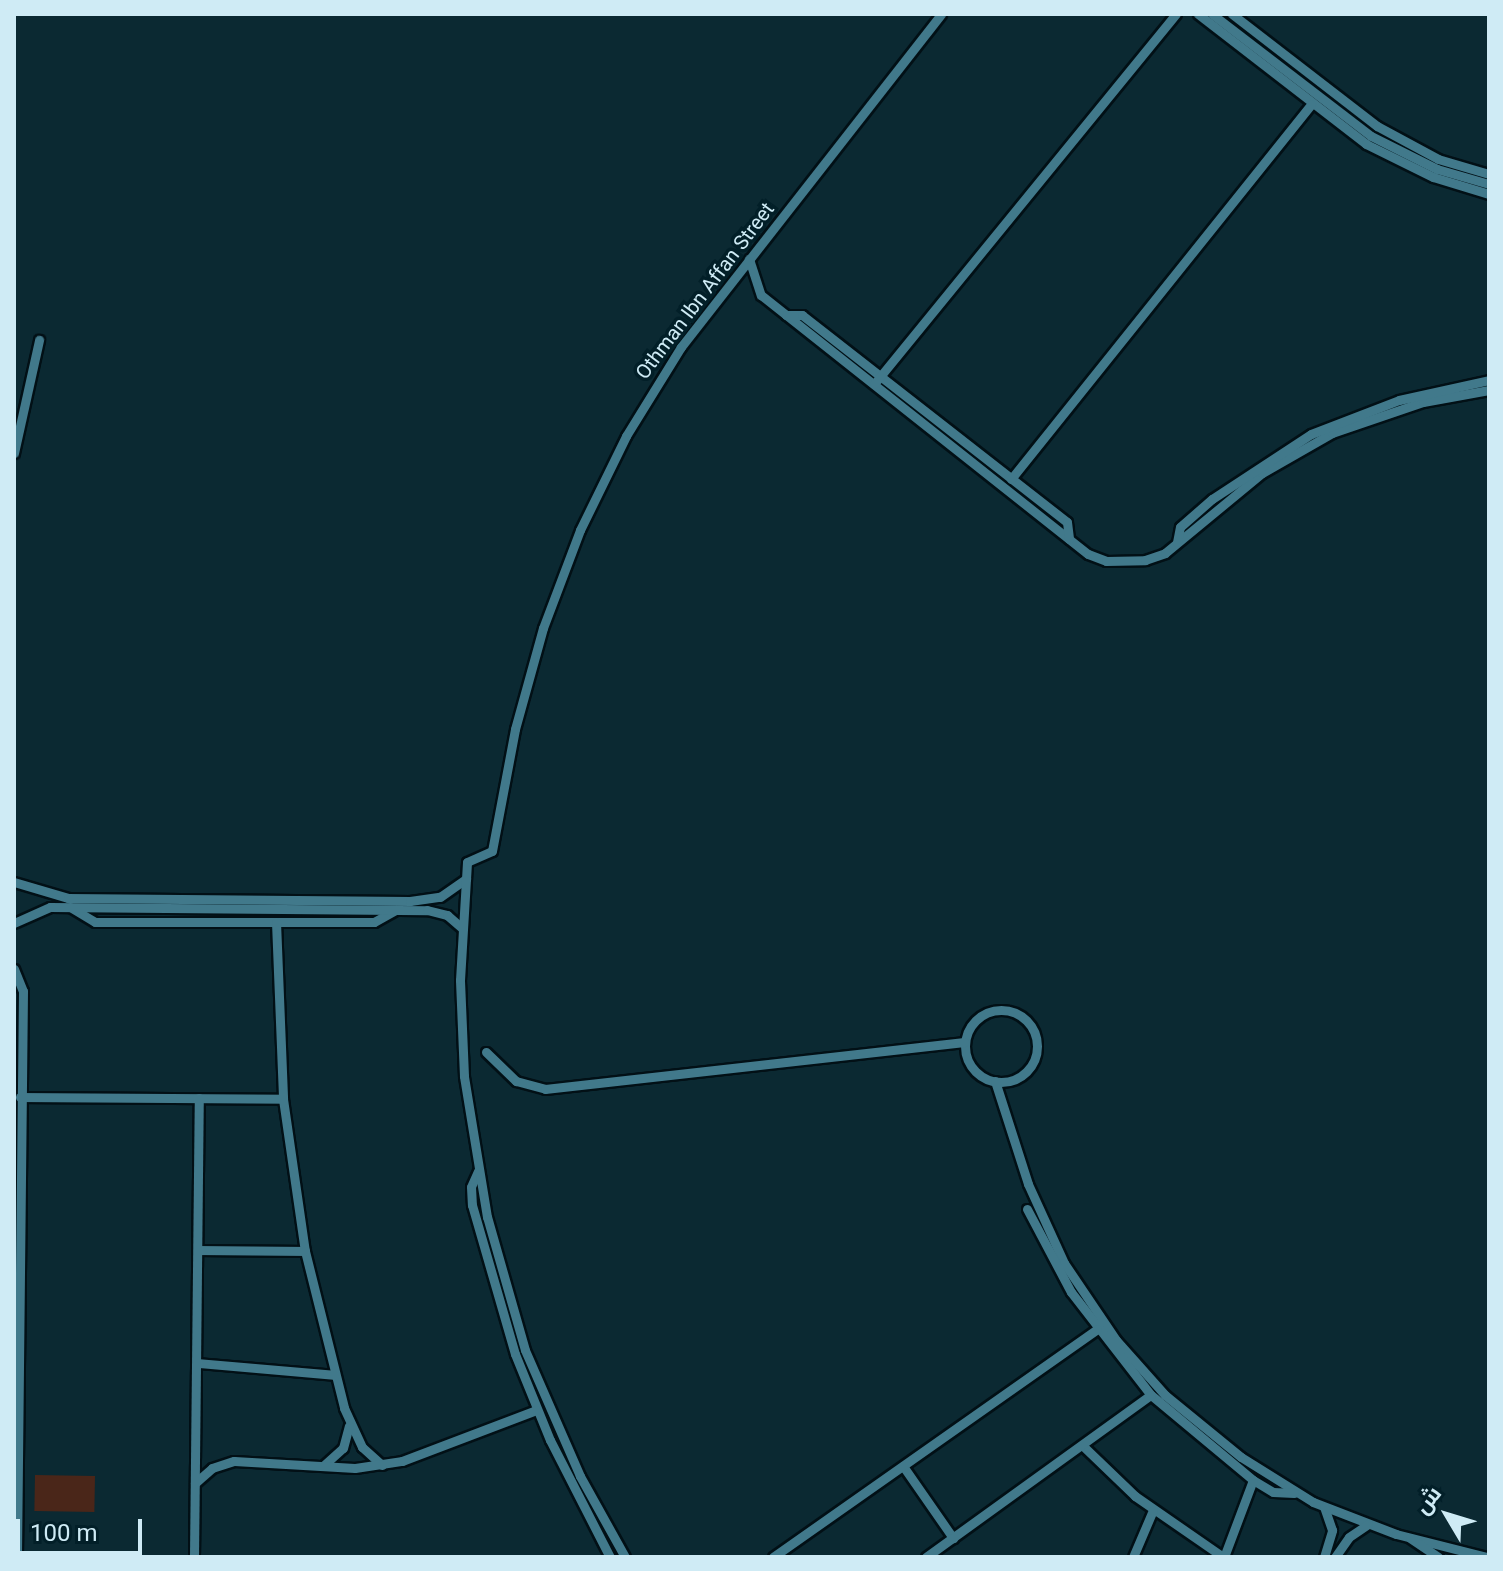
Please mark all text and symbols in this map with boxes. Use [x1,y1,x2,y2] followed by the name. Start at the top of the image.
[631,198,779,384] street label: Othman Ibn Affan Street
[1407,1475,1487,1555] north arrow
[1409,1481,1446,1519] text: ش
[20,1503,146,1553] scale bar
[30,1519,97,1547] text: 100 m

